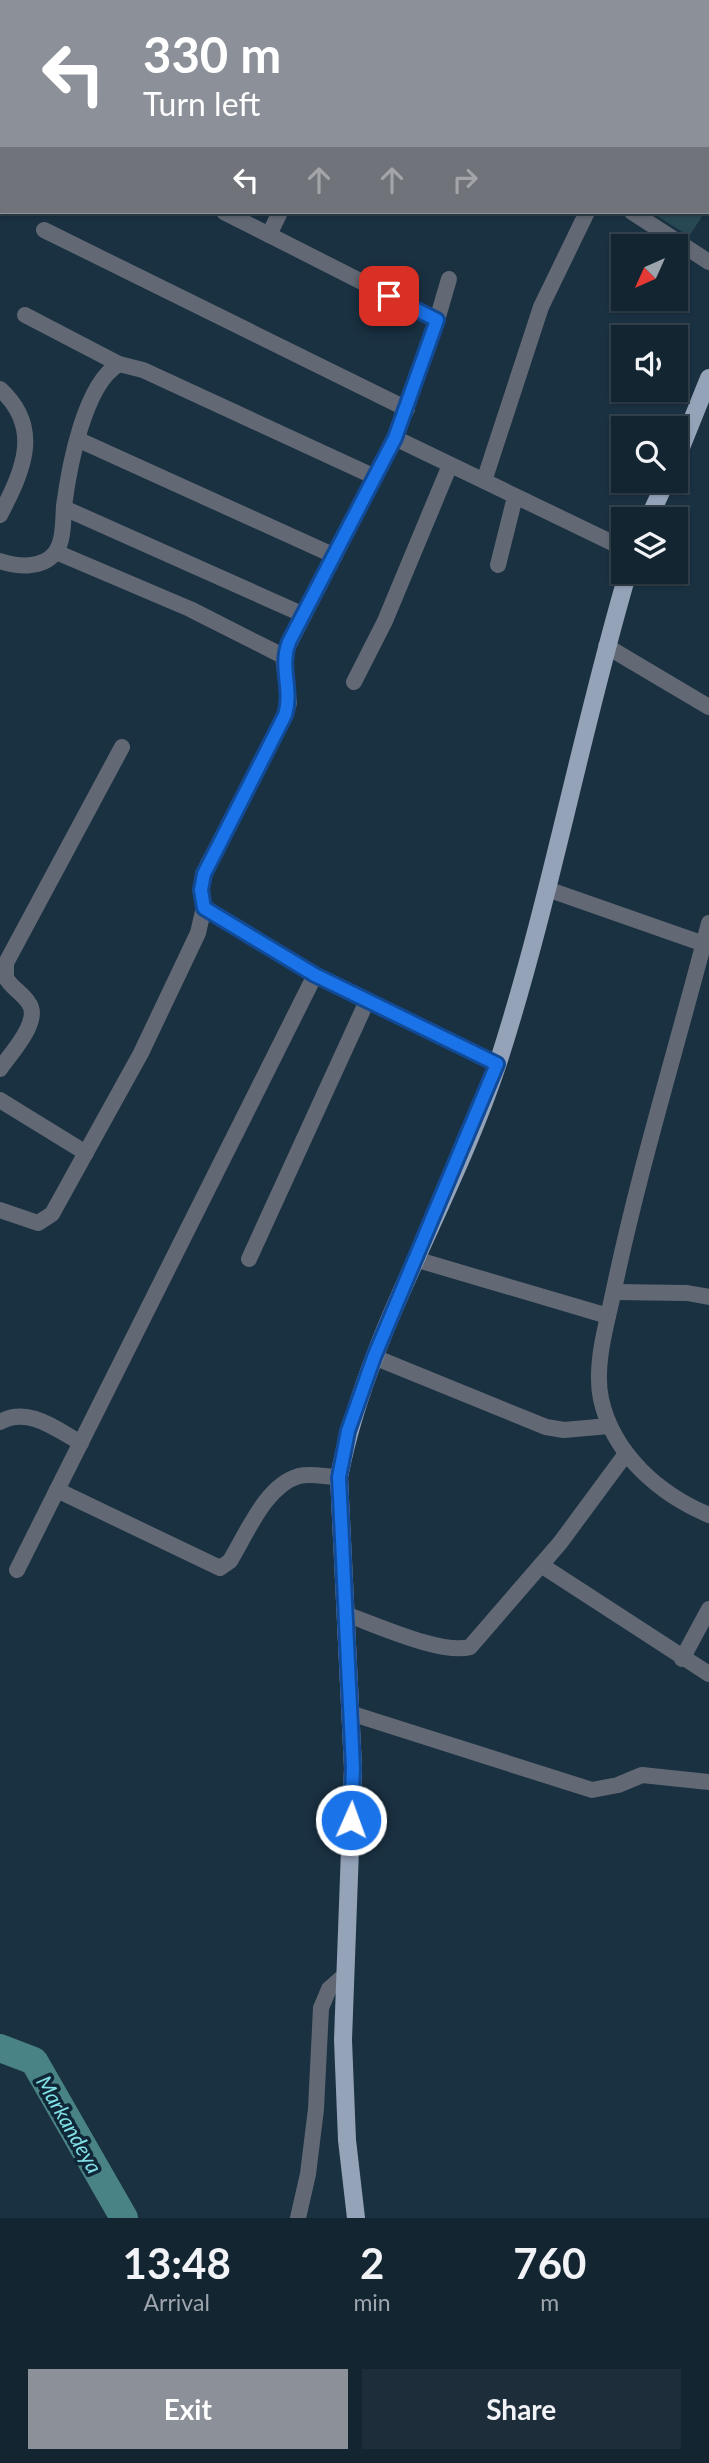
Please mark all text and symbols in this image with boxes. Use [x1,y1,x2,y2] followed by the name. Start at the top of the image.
[143,25,281,83] text: 330 m
[28,28,119,119] icon: left
[143,84,260,123] text: Turn left
[227,161,265,199] icon: left
[300,161,338,199] icon: ahead
[373,161,411,199] icon: ahead
[446,161,484,199] icon: right
[611,234,688,312] north arrow
[611,234,688,584] map controls
[359,266,419,326] pin
[370,277,408,315] icon: arrive
[611,325,688,402] button: sound
[611,416,688,493] button: search
[611,507,688,584] button: layers
[314,1783,388,1857] position arrow
[32,2071,108,2177] water label: Markandeya
[123,2238,231,2288] text: 13:48
[360,2238,384,2288] text: 2
[513,2238,586,2288] text: 760
[144,2288,210,2316] text: Arrival
[353,2288,391,2316] text: min
[540,2288,559,2316] text: m
[28,2369,348,2449] button: Exit
[362,2369,681,2449] button: Share

